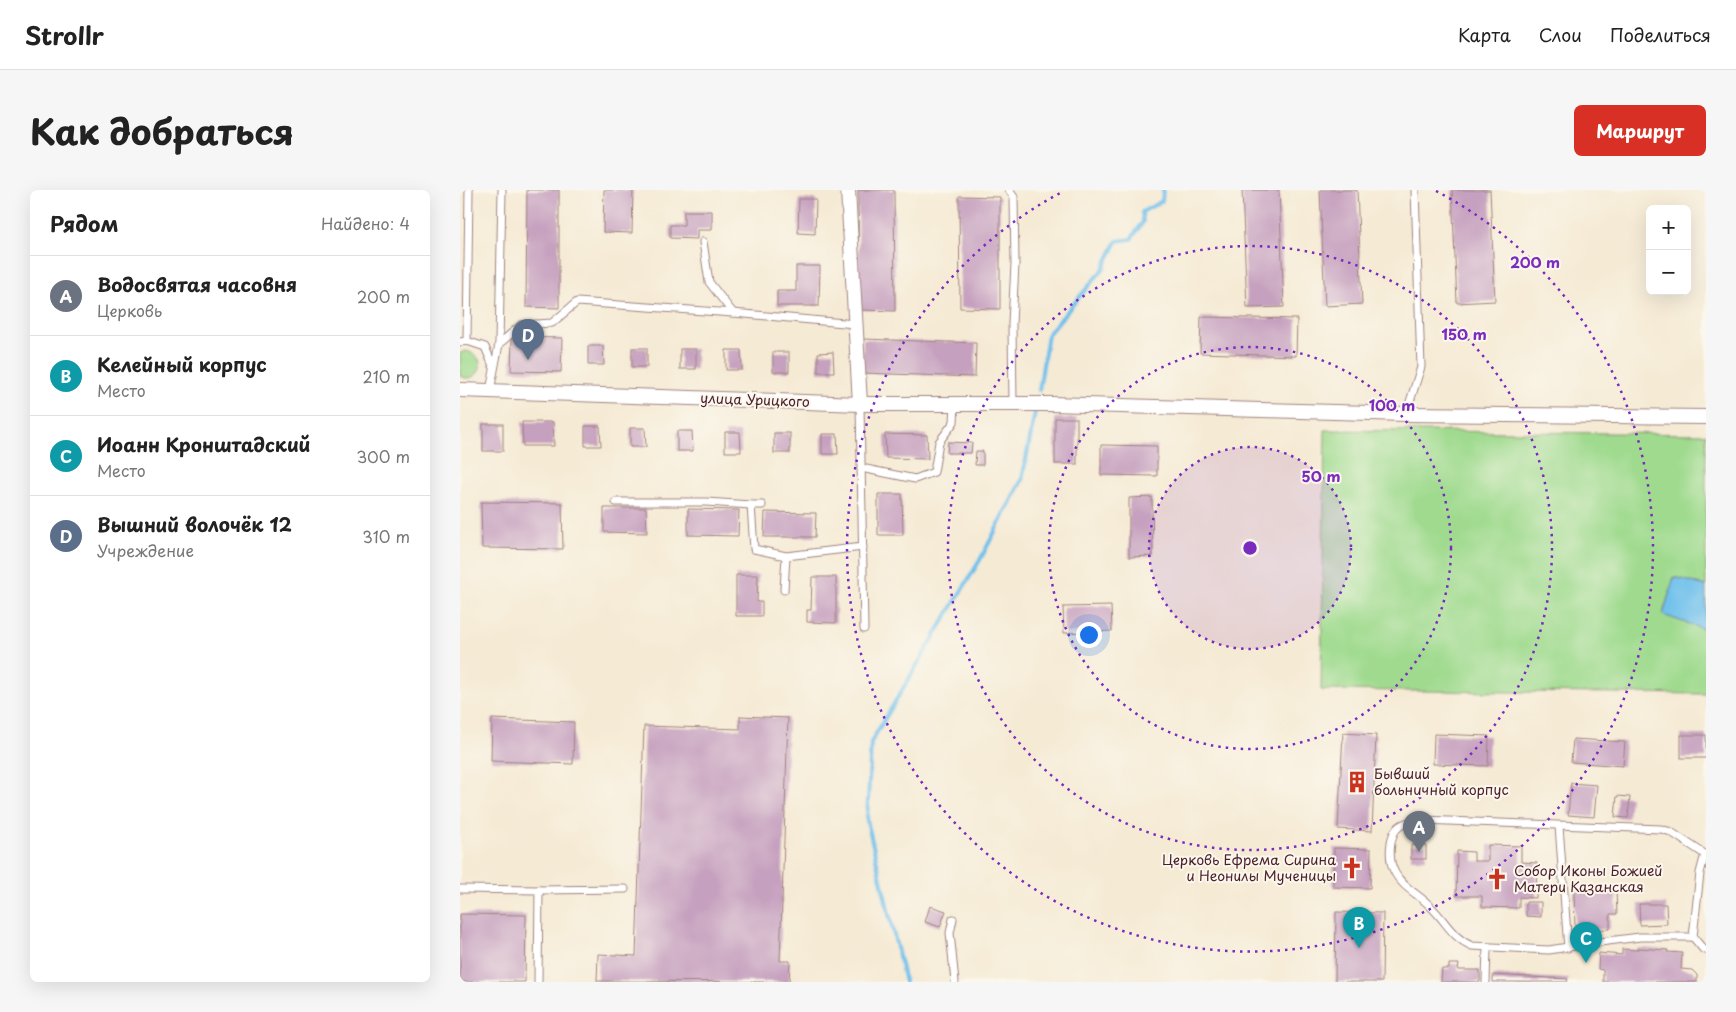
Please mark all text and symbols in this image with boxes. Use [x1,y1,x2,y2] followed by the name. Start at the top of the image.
[25,17,104,53] text: Strollr
[1458,21,1511,48] text: Карта
[1539,21,1582,48] text: Слои
[1610,21,1711,48] text: Поделиться
[30,104,294,157] text: Как добраться
[1574,105,1706,156] button: Маршрут
[1646,205,1691,295] map controls
[1646,205,1691,250] button: +
[50,207,118,239] text: Рядом
[321,211,410,235] text: Найдено: 4
[1510,250,1560,273] text: 200 m
[1646,250,1691,295] button: −
[97,270,297,298] text: Водосвятая часовня
[60,284,72,308] text: A
[357,284,410,308] text: 200 m
[97,298,162,322] text: Церковь
[512,319,544,360] pin: D
[1441,322,1487,345] text: 150 m
[97,350,267,378] text: Келейный корпус
[61,364,71,388] text: B
[362,364,410,388] text: 210 m
[97,378,146,402] text: Место
[700,387,810,412] street label: улица Урицкого
[1369,393,1415,416] text: 100 m
[97,430,311,458] text: Иоанн Кронштадский
[60,444,72,468] text: C
[356,444,410,468] text: 300 m
[97,458,146,482] text: Место
[1302,464,1340,487] text: 50 m
[97,510,292,538] text: Вышний волочёк 12
[60,524,72,548] text: D
[362,524,410,548] text: 310 m
[97,538,194,562] text: Учреждение
[1241,539,1259,557] centre of rings
[1076,622,1102,648] your location
[1374,763,1509,800] place label: Бывший больничный корпус
[1344,769,1370,795] building icon: Бывший больничный корпус
[1403,811,1435,852] pin: A
[1162,849,1336,886] place label: Церковь Ефрема Сирина и Неонилы Мученицы
[1339,855,1365,881] church icon: Церковь Ефрема Сирина и Неонилы Мученицы
[1514,860,1663,897] place label: Собор Иконы Божией Матери Казанская
[1484,866,1510,892] church icon: Собор Иконы Божией Матери Казанская
[1343,907,1375,948] pin: B
[1570,922,1602,963] pin: C

